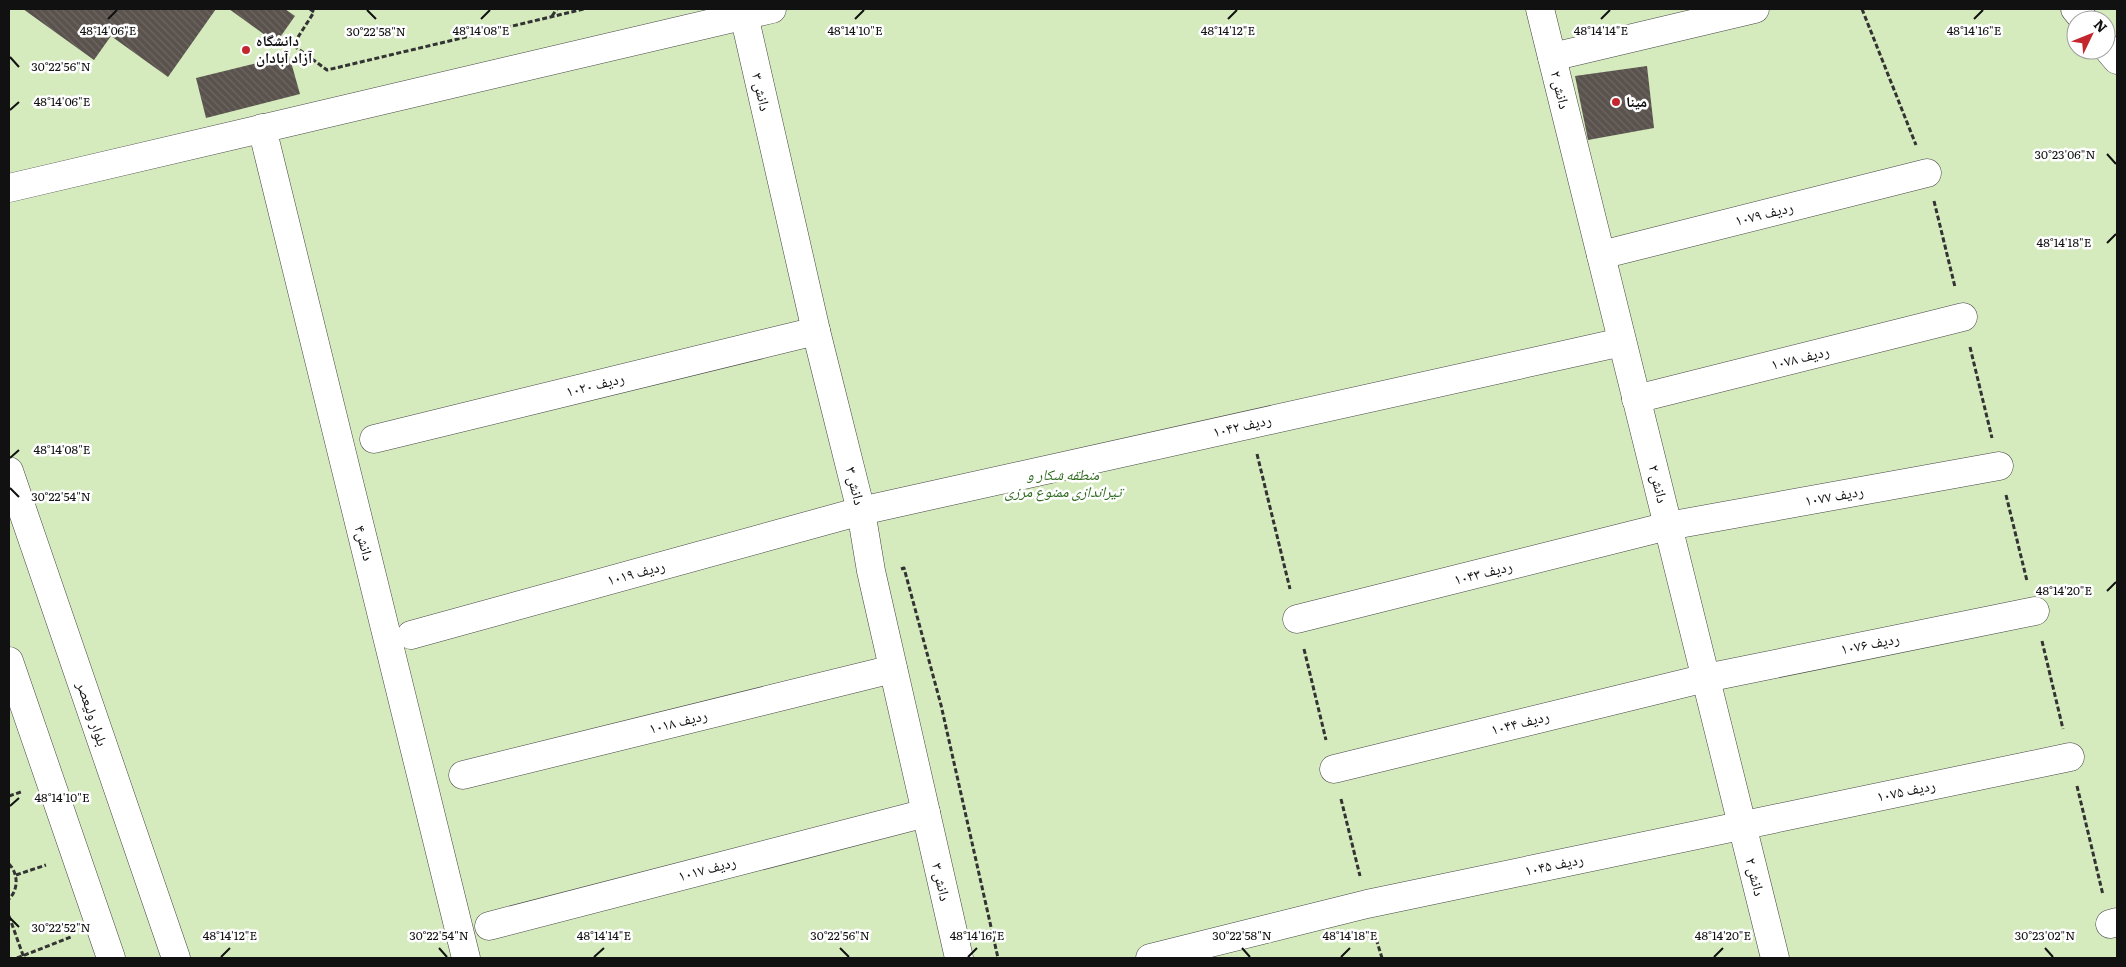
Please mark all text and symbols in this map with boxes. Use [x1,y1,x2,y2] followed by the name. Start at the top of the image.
[2066,10,2116,60] north arrow
[2090,14,2113,37] text: N
[80,21,137,39] text: 48°14'06"E
[453,21,510,39] text: 48°14'08"E
[827,21,883,39] text: 48°14'10"E
[1201,21,1255,39] text: 48°14'12"E
[1574,21,1629,39] text: 48°14'14"E
[1947,21,2002,39] text: 48°14'16"E
[346,22,406,40] text: 30°22'58"N
[256,28,313,68] place label: دانشگاه آزاد آبادان
[240,44,252,56] marker: دانشگاه آزاد آبادان
[31,57,91,75] text: 30°22'56"N
[1546,68,1577,111] street label: دانش ۲
[747,70,778,113] street label: دانش ۳
[1626,89,1647,112] place label: مینا
[34,92,91,110] text: 48°14'06"E
[1610,96,1622,108] marker: مینا
[2035,145,2095,163] text: 30°23'06"N
[1732,194,1795,231] street label: ردیف ۱۰۷۹
[2037,233,2092,251] text: 48°14'18"E
[1768,338,1831,375] street label: ردیف ۱۰۷۸
[563,365,626,402] street label: ردیف ۱۰۲۰
[1210,407,1273,442] street label: ردیف ۱۰۴۲
[34,440,91,458] text: 48°14'08"E
[1004,462,1125,502] park label: منطقه شکار و تیراندازی ممنوع مرزی
[1644,462,1675,505] street label: دانش ۲
[841,464,872,507] street label: دانش ۳
[1803,478,1865,511] street label: ردیف ۱۰۷۷
[31,487,91,505] text: 30°22'54"N
[350,522,381,563] street label: دانش۴
[604,553,667,590] street label: ردیف ۱۰۱۹
[1451,553,1514,590] street label: ردیف ۱۰۴۳
[2036,581,2093,599] text: 48°14'20"E
[1838,626,1901,659] street label: ردیف ۱۰۷۶
[71,677,115,749] street label: بلوار ولیعصر
[646,702,709,739] street label: ردیف ۱۰۱۸
[1488,703,1551,740] street label: ردیف ۱۰۴۴
[1874,772,1937,807] street label: ردیف ۱۰۷۵
[34,788,90,806] text: 48°14'10"E
[1522,846,1585,881] street label: ردیف ۱۰۴۵
[675,849,738,886] street label: ردیف ۱۰۱۷
[1741,855,1772,898] street label: دانش ۲
[927,860,958,903] street label: دانش ۳
[31,918,91,936] text: 30°22'52"N
[203,926,257,944] text: 48°14'12"E
[409,926,469,944] text: 30°22'54"N
[577,926,632,944] text: 48°14'14"E
[810,926,870,944] text: 30°22'56"N
[950,926,1005,944] text: 48°14'16"E
[1212,926,1272,944] text: 30°22'58"N
[1323,926,1378,944] text: 48°14'18"E
[1695,926,1752,944] text: 48°14'20"E
[2015,926,2075,944] text: 30°23'02"N

